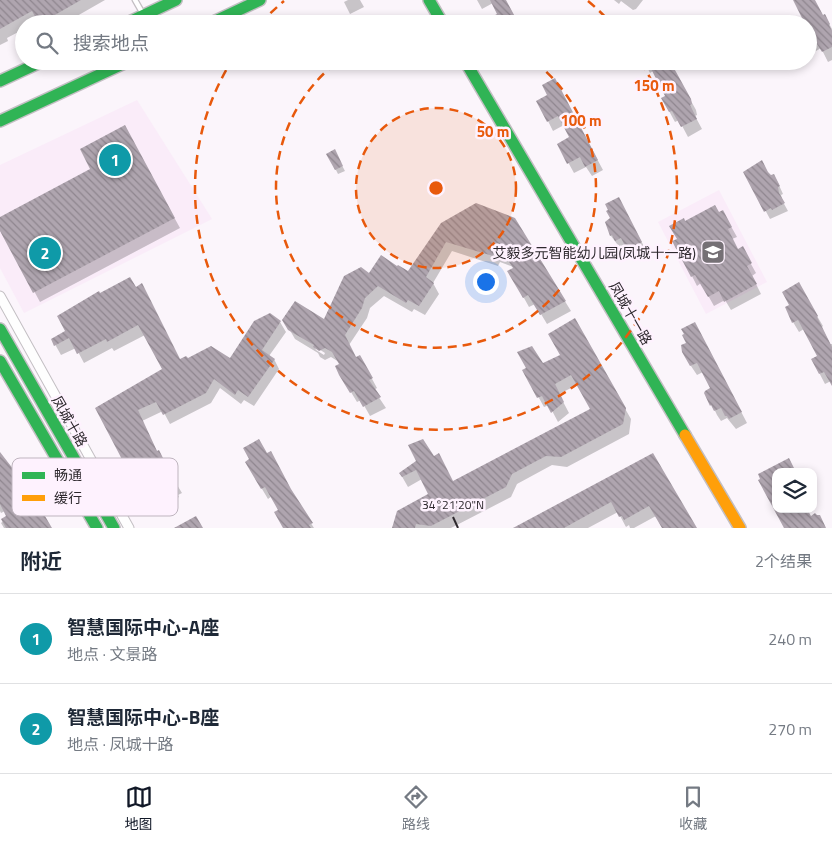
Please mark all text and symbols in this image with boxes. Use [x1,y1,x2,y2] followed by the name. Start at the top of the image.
[15,15,817,70] search box
[73,28,149,57] text: 搜索地点
[33,29,61,57] icon: search
[633,74,675,97] text: 150 m
[560,109,602,132] text: 100 m
[477,120,509,143] text: 50 m
[99,141,131,179] pin: 1
[427,179,445,197] centre of rings
[29,234,61,272] pin: 2
[700,239,726,265] school or university icon: 艾毅多元智能幼儿园(凤城十一路)
[493,242,696,263] place label: 艾毅多元智能幼儿园(凤城十一路)
[473,269,499,295] your location
[604,277,658,349] street label: 凤城十一路
[47,392,93,450] street label: 凤城十路
[12,458,178,516] legend
[54,464,82,485] text: 畅通
[772,468,817,513] map controls
[772,468,817,513] button: layers
[54,487,82,508] text: 缓行
[422,495,484,514] text: 34°21'20"N
[20,545,62,577] text: 附近
[755,549,812,573] text: 2个结果
[67,612,219,641] text: 智慧国际中心-A座
[32,627,40,651] text: 1
[768,627,812,651] text: 240 m
[67,642,158,666] text: 地点 · 文景路
[67,702,219,731] text: 智慧国际中心-B座
[32,717,40,741] text: 2
[768,717,812,741] text: 270 m
[67,732,174,756] text: 地点 · 凤城十路
[125,783,153,834] tab: 地图
[402,783,430,834] tab: 路线
[679,783,707,834] tab: 收藏

